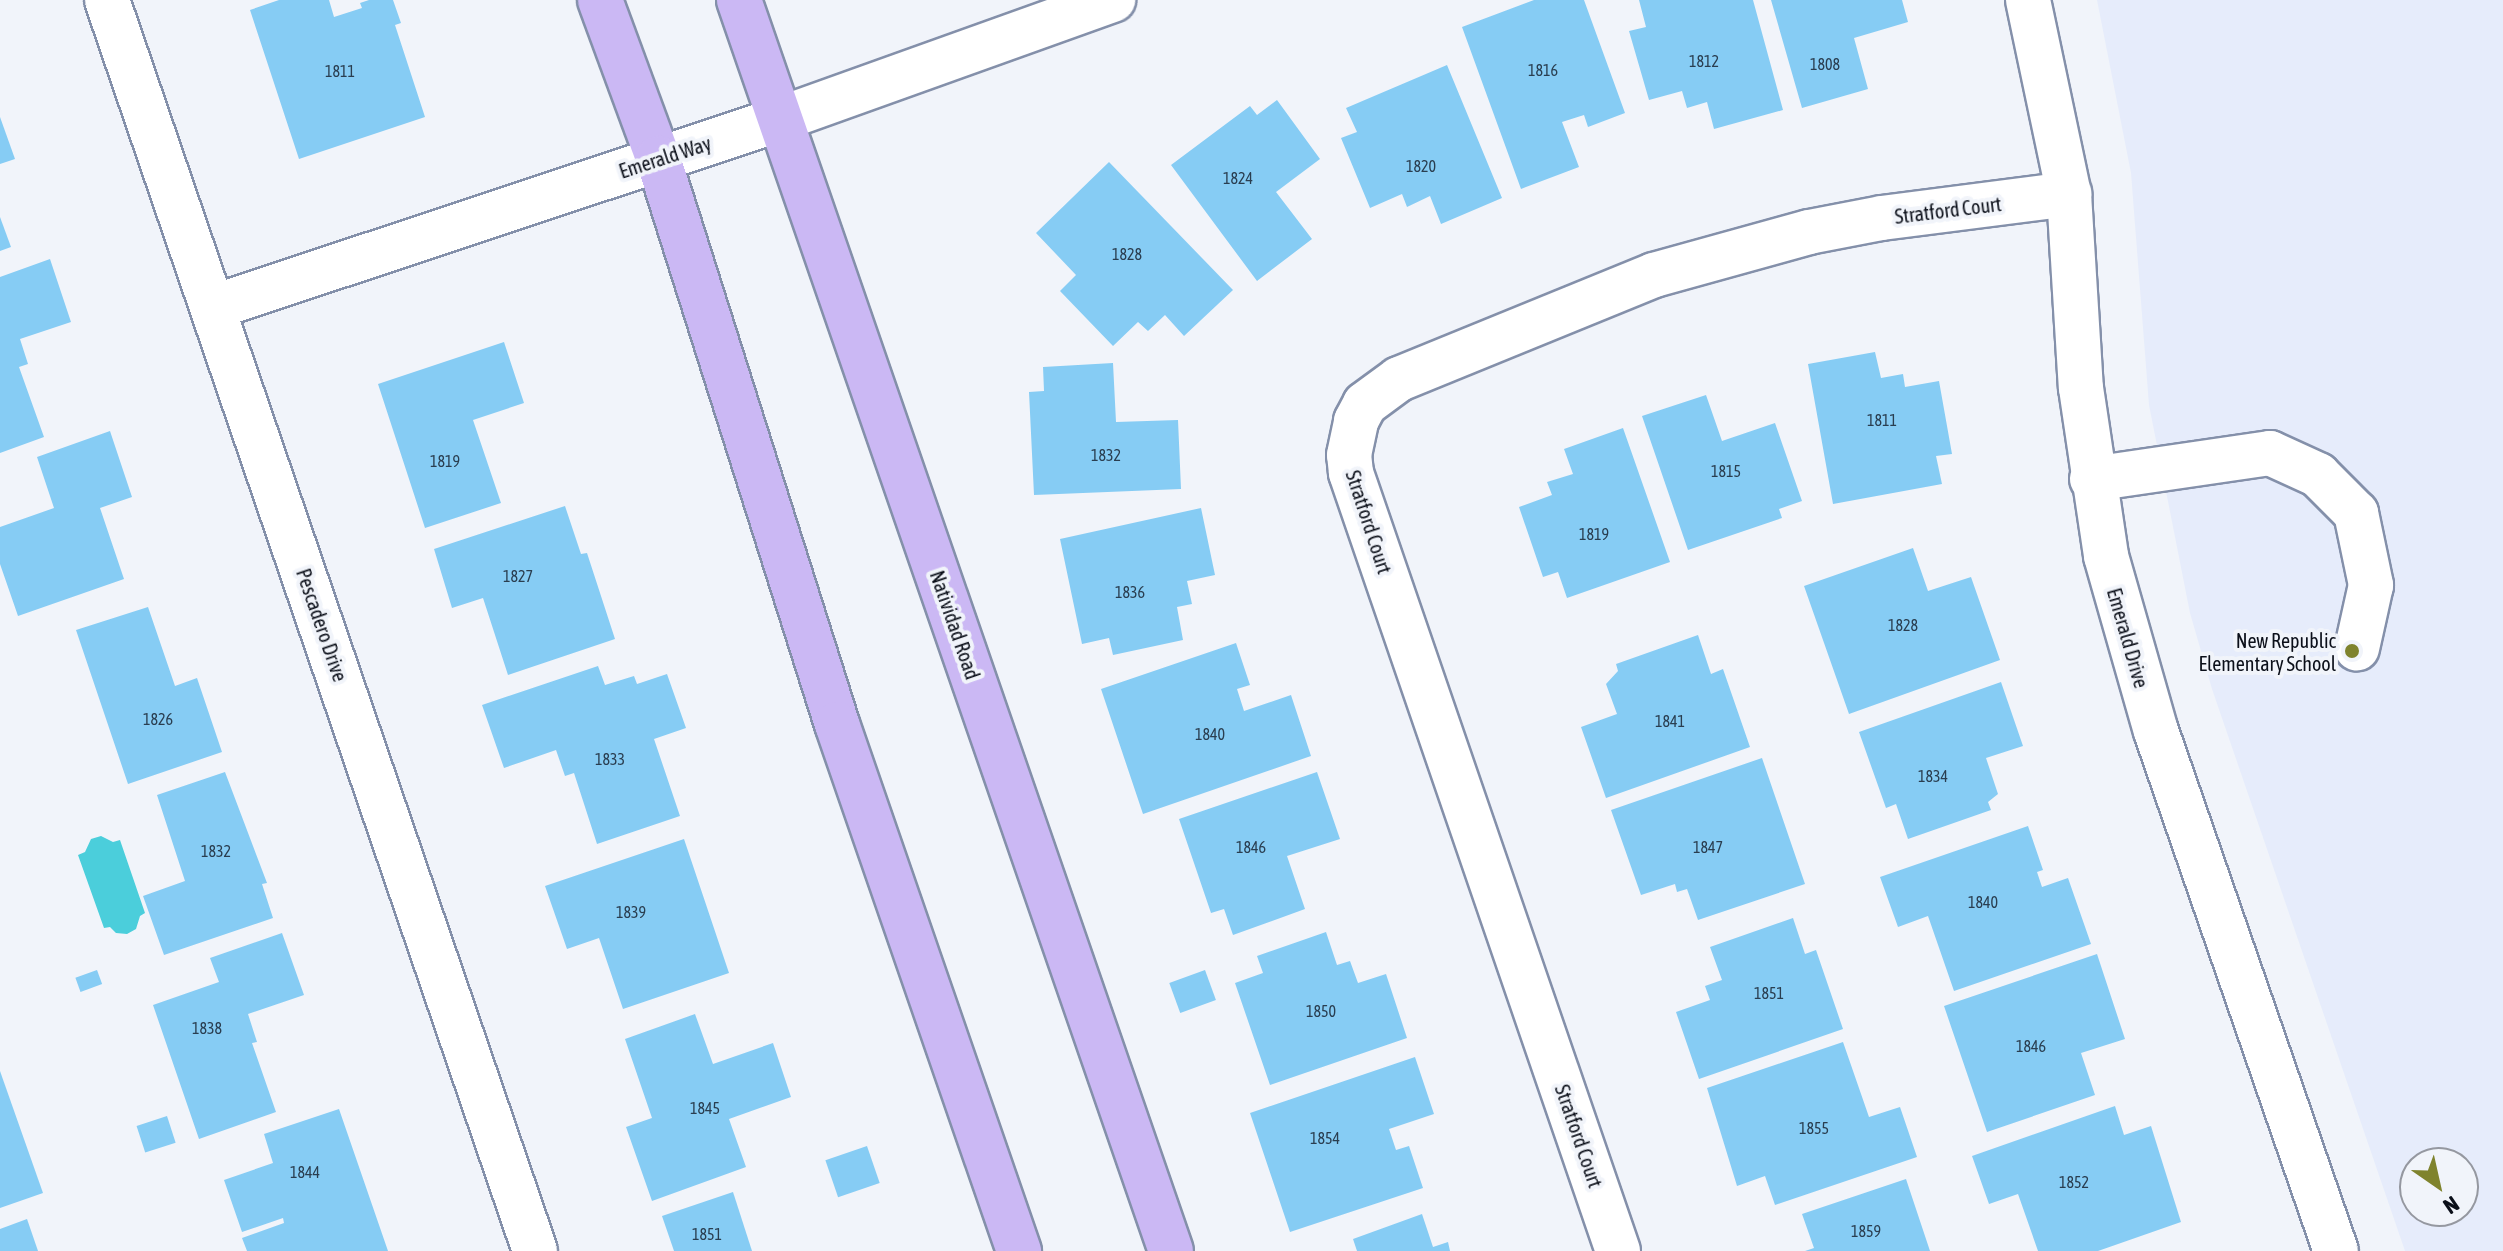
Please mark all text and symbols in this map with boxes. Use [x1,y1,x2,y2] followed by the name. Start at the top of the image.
[1689,51,1719,71] house number: 1812
[1810,54,1840,74] house number: 1808
[1528,60,1558,80] house number: 1816
[325,61,355,81] house number: 1811
[616,131,714,183] street label: Emerald Way
[1406,156,1436,176] house number: 1820
[1223,168,1253,188] house number: 1824
[1893,192,2003,228] street label: Stratford Court
[1112,244,1142,264] house number: 1828
[1867,410,1897,430] house number: 1811
[1091,445,1121,465] house number: 1832
[430,451,460,471] house number: 1819
[1711,461,1741,481] house number: 1815
[1341,467,1397,577] street label: Stratford Court
[1579,524,1609,544] house number: 1819
[291,565,353,685] street label: Pescadero Drive
[503,566,533,586] house number: 1827
[925,567,985,683] street label: Natividad Road
[1115,582,1145,602] house number: 1836
[2102,585,2154,691] street label: Emerald Drive
[1888,615,1918,635] house number: 1828
[2199,628,2336,675] place label: New Republic Elementary School
[2343,642,2361,660] marker: New Republic Elementary School
[143,709,173,729] house number: 1826
[1655,711,1685,731] house number: 1841
[1195,724,1225,744] house number: 1840
[595,749,625,769] house number: 1833
[1918,766,1948,786] house number: 1834
[1236,837,1266,857] house number: 1846
[1693,837,1723,857] house number: 1847
[201,841,231,861] house number: 1832
[1968,892,1998,912] house number: 1840
[616,902,646,922] house number: 1839
[1754,983,1784,1003] house number: 1851
[1306,1001,1336,1021] house number: 1850
[192,1018,222,1038] house number: 1838
[2016,1036,2046,1056] house number: 1846
[1550,1081,1608,1191] street label: Stratford Court
[690,1098,720,1118] house number: 1845
[1799,1118,1829,1138] house number: 1855
[1310,1128,1340,1148] house number: 1854
[2399,1147,2479,1227] north arrow
[290,1162,320,1182] house number: 1844
[2059,1172,2089,1192] house number: 1852
[2439,1191,2464,1220] text: N
[1851,1221,1881,1241] house number: 1859
[692,1224,722,1244] house number: 1851

